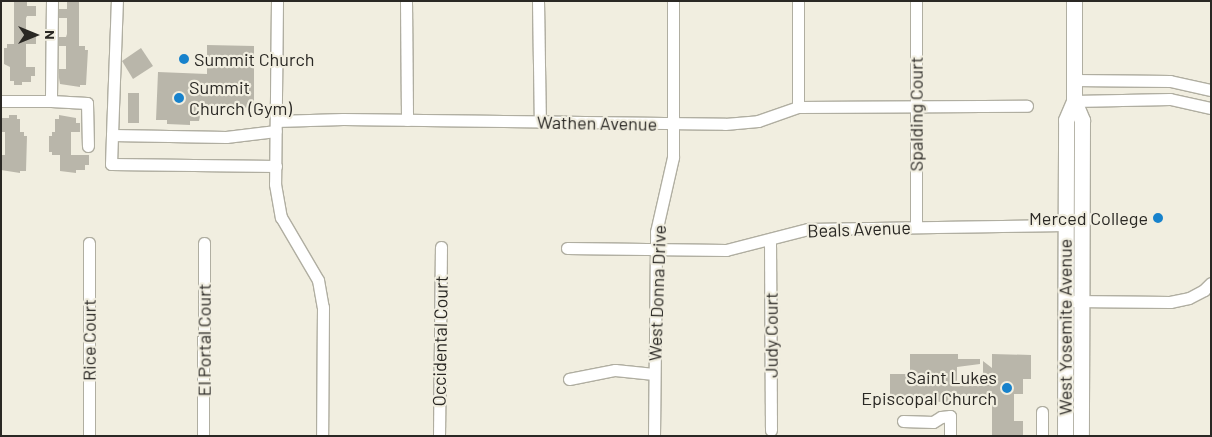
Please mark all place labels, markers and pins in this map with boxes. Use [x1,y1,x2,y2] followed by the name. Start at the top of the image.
[194,48,314,70] place label: Summit Church
[178,53,190,65] marker: Summit Church
[189,77,292,120] place label: Summit Church (Gym)
[173,92,185,104] marker: Summit Church (Gym)
[1029,207,1148,229] place label: Merced College
[1152,212,1164,224] marker: Merced College
[861,367,997,409] place label: Saint Lukes Episcopal Church
[1001,382,1013,394] marker: Saint Lukes Episcopal Church

